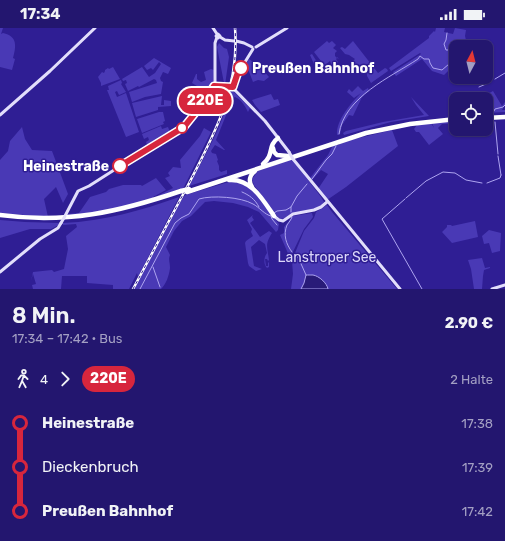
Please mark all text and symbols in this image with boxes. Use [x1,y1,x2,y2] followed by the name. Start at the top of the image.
[20,5,61,23] text: 17:34
[449,40,493,84] north arrow
[449,40,493,136] map controls
[233,60,249,76] marker: Preußen Bahnhof
[252,60,375,77] place label: Preußen Bahnhof
[177,88,233,114] line badge: 220E
[187,92,223,109] text: 220E
[449,92,493,136] button: locate
[176,122,188,134] unlabelled marker
[23,158,109,175] place label: Heinestraße
[112,158,128,174] marker: Heinestraße
[278,249,377,266] park label: Lanstroper See
[12,302,76,329] text: 8 Min.
[445,314,493,332] text: 2.90 €
[12,331,122,346] text: 17:34 – 17:42 · Bus
[12,368,34,390] icon: walk
[54,368,76,390] icon: forward
[90,370,127,387] text: 220E
[40,372,48,387] text: 4
[450,372,493,387] text: 2 Halte
[42,414,134,432] text: Heinestraße
[461,416,493,431] text: 17:38
[42,458,139,476] text: Dieckenbruch
[462,460,493,475] text: 17:39
[42,502,173,520] text: Preußen Bahnhof
[462,504,493,519] text: 17:42

